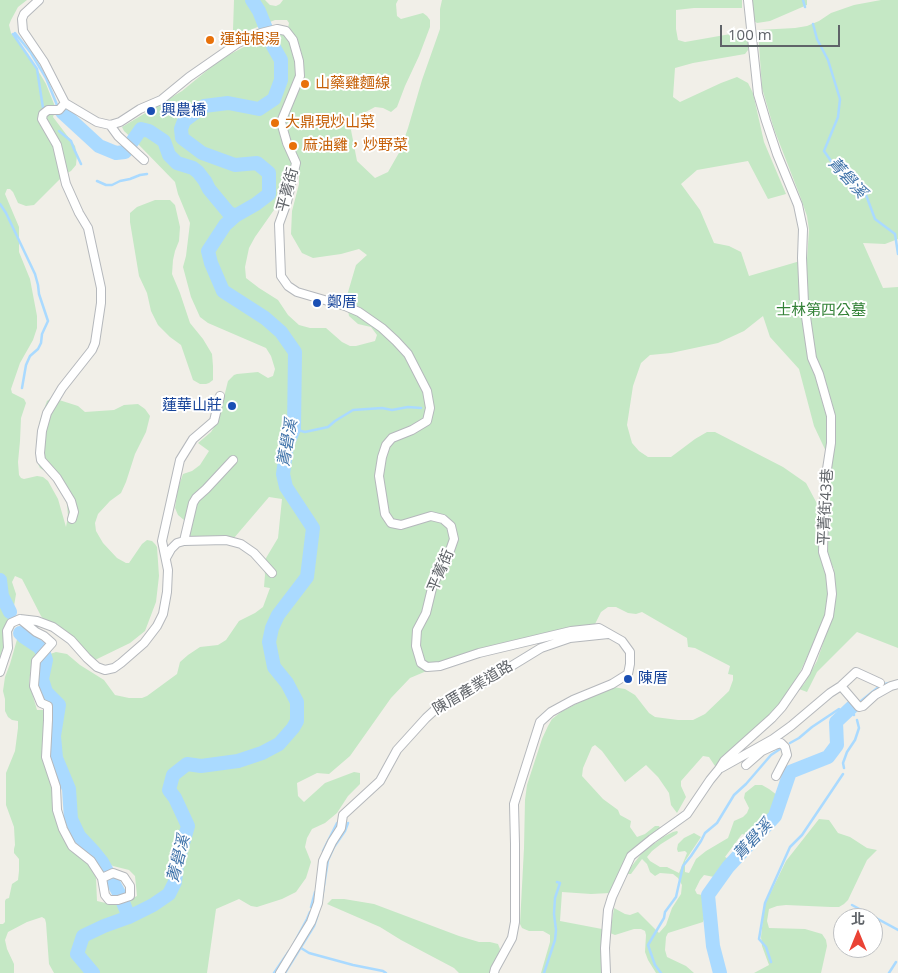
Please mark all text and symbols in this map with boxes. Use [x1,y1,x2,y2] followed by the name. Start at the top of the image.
[723,15,843,47] scale bar
[728,24,772,44] text: 100 m
[220,31,280,49] place label: 運鈍根湯
[204,34,216,46] marker: 運鈍根湯
[315,75,390,93] place label: 山藥雞麵線
[299,78,311,90] marker: 山藥雞麵線
[161,102,206,120] place label: 興農橋
[145,105,157,117] marker: 興農橋
[285,114,375,132] place label: 大鼎現炒山菜
[269,117,281,129] marker: 大鼎現炒山菜
[303,137,408,155] place label: 麻油雞，炒野菜
[287,140,299,152] marker: 麻油雞，炒野菜
[824,154,870,202] water label: 菁礐溪
[273,166,303,214] street label: 平菁街
[327,294,357,312] place label: 鄭厝
[311,297,323,309] marker: 鄭厝
[776,302,866,320] park label: 士林第四公墓
[162,397,222,415] place label: 蓮華山莊
[226,400,238,412] marker: 蓮華山莊
[274,418,302,468] water label: 菁礐溪
[815,468,837,546] street label: 平菁街43巷
[424,547,458,595] street label: 平菁街
[430,657,516,719] street label: 陳厝產業道路
[638,670,668,688] place label: 陳厝
[622,673,634,685] marker: 陳厝
[730,816,776,864] water label: 菁礐溪
[164,833,194,885] water label: 菁礐溪
[833,908,883,958] north arrow
[851,909,865,928] text: 北

